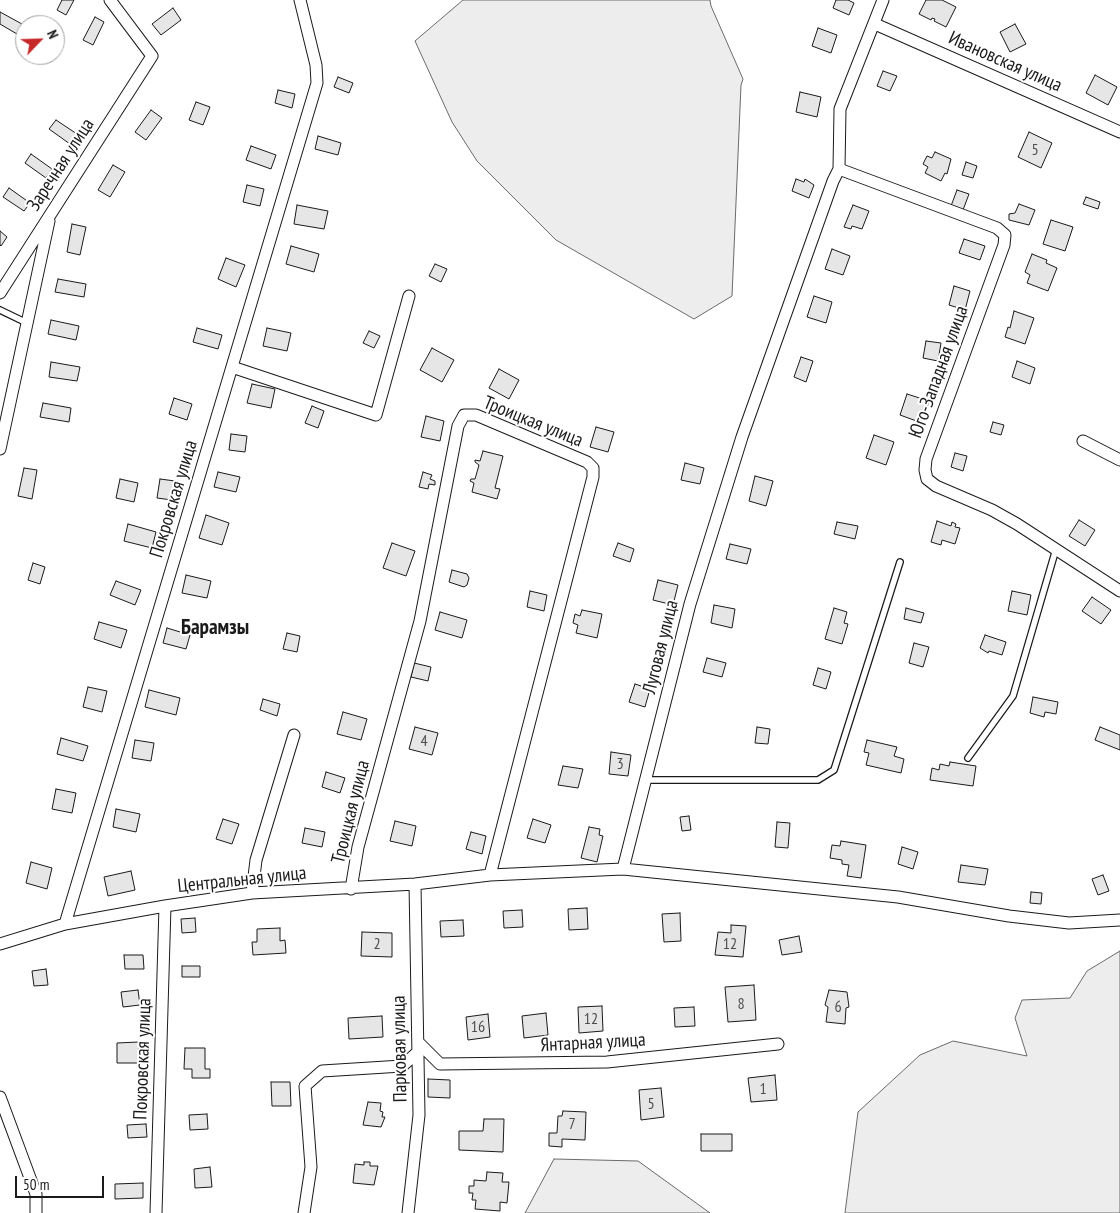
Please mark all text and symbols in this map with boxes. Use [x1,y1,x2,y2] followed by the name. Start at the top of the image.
[15,15,65,65] north arrow
[43,27,63,41] text: N
[945,27,1065,97] street label: Ивановская улица
[23,114,99,216] street label: Заречная улица
[1031,140,1039,160] house number: 5
[905,303,973,441] street label: Юго-Западная улица
[480,392,586,452] street label: Троицкая улица
[145,437,203,561] street label: Покровская улица
[638,598,684,696] street label: Луговая улица
[181,615,249,641] district label: Барамзы
[420,731,428,751] house number: 4
[616,754,624,774] house number: 3
[327,758,375,866] street label: Троицкая улица
[177,862,307,898] street label: Центральная улица
[373,934,381,954] house number: 2
[723,934,737,954] house number: 12
[737,994,745,1014] house number: 8
[388,995,412,1103] street label: Парковая улица
[834,997,842,1017] house number: 6
[129,998,157,1120] street label: Покровская улица
[584,1009,598,1029] house number: 12
[471,1017,485,1037] house number: 16
[540,1029,646,1057] street label: Янтарная улица
[759,1079,767,1099] house number: 1
[647,1094,655,1114] house number: 5
[568,1114,576,1134] house number: 7
[18,1166,106,1198] scale bar
[23,1175,49,1194] text: 50 m

